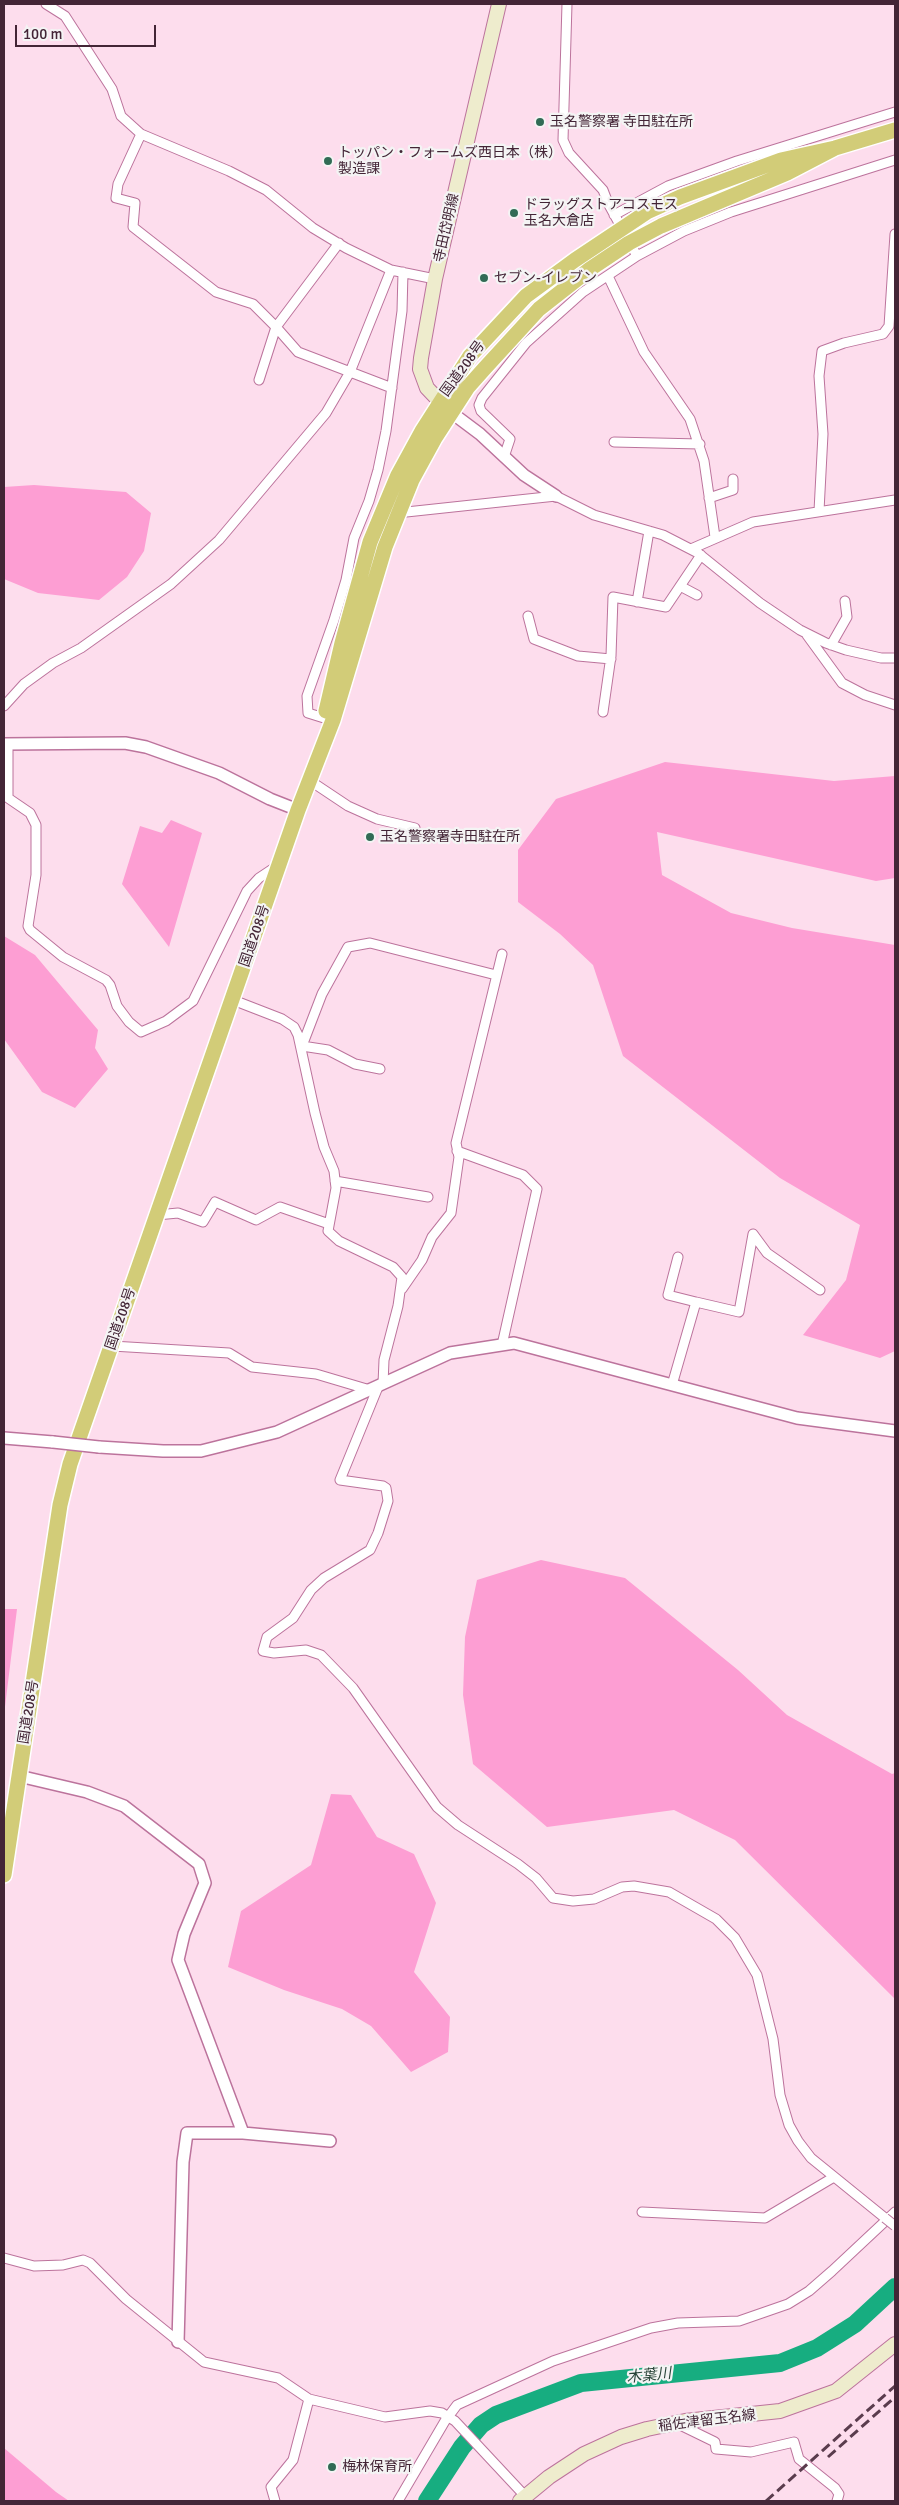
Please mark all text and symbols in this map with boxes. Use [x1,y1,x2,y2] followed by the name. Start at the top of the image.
[18,15,159,47] scale bar
[23,25,63,43] text: 100 m
[550,114,693,130] place label: 玉名警察署 寺田駐在所
[534,116,546,128] marker: 玉名警察署 寺田駐在所
[338,145,562,178] place label: トッパン・フォームズ西日本（株） 製造課
[322,155,334,167] marker: トッパン・フォームズ西日本（株） 製造課
[431,192,463,264] street label: 寺田岱明線
[524,197,678,230] place label: ドラッグストアコスモス 玉名大倉店
[508,207,520,219] marker: ドラッグストアコスモス 玉名大倉店
[494,270,597,286] place label: セブン-イレブン
[478,272,490,284] marker: セブン-イレブン
[437,338,489,400] street label: 国道208号
[380,829,520,845] place label: 玉名警察署寺田駐在所
[364,831,376,843] marker: 玉名警察署寺田駐在所
[237,903,273,969] street label: 国道208号
[103,1286,139,1352] street label: 国道208号
[16,1679,42,1745] street label: 国道208号
[626,2365,672,2387] water label: 木葉川
[657,2407,757,2435] street label: 稲佐津留玉名線
[342,2459,412,2475] place label: 梅林保育所
[326,2461,338,2473] marker: 梅林保育所

